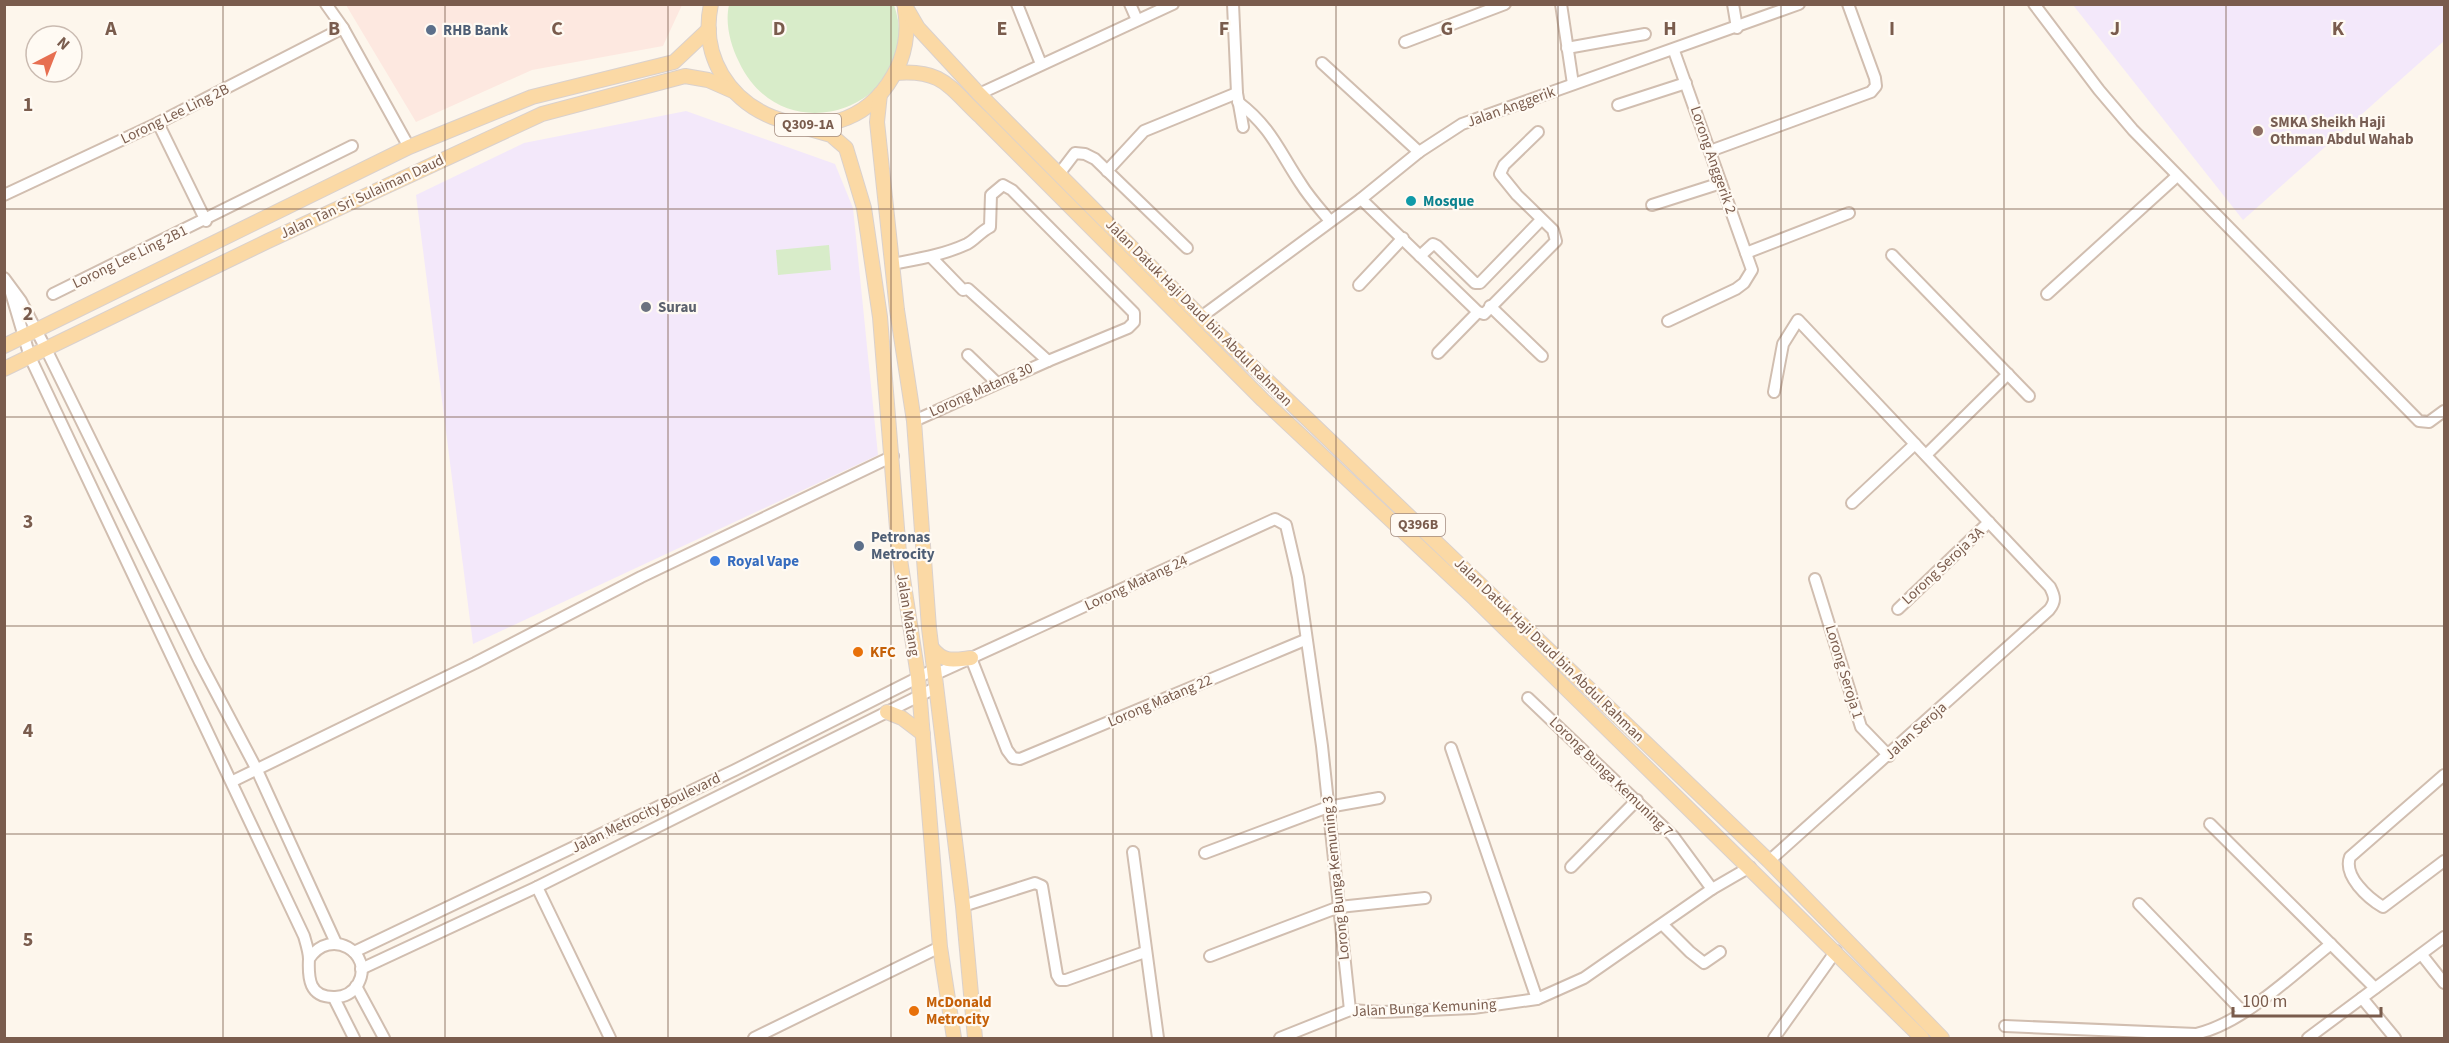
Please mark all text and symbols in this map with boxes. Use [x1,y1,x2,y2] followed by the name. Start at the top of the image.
[104,15,117,43] text: A
[328,15,340,43] text: B
[551,15,563,43] text: C
[773,15,785,43] text: D
[997,15,1007,43] text: E
[1219,15,1229,43] text: F
[1441,15,1453,43] text: G
[1663,15,1677,43] text: H
[1889,15,1895,43] text: I
[2110,15,2120,43] text: J
[2332,15,2345,43] text: K
[443,20,509,41] place label: RHB Bank
[424,23,438,37] marker: RHB Bank
[24,24,84,84] north arrow
[52,32,75,55] text: N
[117,79,233,149] street label: Lorong Lee Ling 2B
[1464,81,1559,133] street label: Jalan Anggerik
[23,91,33,119] text: 1
[1685,103,1741,217] street label: Lorong Anggerik 2
[2270,112,2414,150] place label: SMKA Sheikh Haji Othman Abdul Wahab
[775,114,841,136] road number: Q309-1A
[2251,124,2265,138] marker: SMKA Sheikh Haji Othman Abdul Wahab
[277,150,447,244] street label: Jalan Tan Sri Sulaiman Daud
[1423,191,1474,212] place label: Mosque
[1404,194,1418,208] marker: Mosque
[1101,215,1297,411] street label: Jalan Datuk Haji Daud bin Abdul Rahman
[69,220,191,294] street label: Lorong Lee Ling 2B1
[658,297,697,318] place label: Surau
[23,300,33,328] text: 2
[639,300,653,314] marker: Surau
[926,358,1036,422] street label: Lorong Matang 30
[23,508,33,536] text: 3
[1391,514,1445,536] road number: Q396B
[1897,522,1989,610] street label: Lorong Seroja 3A
[871,527,935,565] place label: Petronas Metrocity
[852,539,866,553] marker: Petronas Metrocity
[1081,550,1191,616] street label: Lorong Matang 24
[727,551,799,572] place label: Royal Vape
[1449,553,1649,747] street label: Jalan Datuk Haji Daud bin Abdul Rahman
[708,554,722,568] marker: Royal Vape
[891,572,925,658] street label: Jalan Matang
[1820,622,1868,722] street label: Lorong Seroja 1
[870,642,896,663] place label: KFC
[851,645,865,659] marker: KFC
[1105,670,1215,732] street label: Lorong Matang 22
[1880,697,1952,765] street label: Jalan Seroja
[1544,712,1678,842] street label: Lorong Bunga Kemuning 7
[23,717,34,745] text: 4
[568,768,724,858] street label: Jalan Metrocity Boulevard
[1317,795,1355,961] street label: Lorong Bunga Kemuning 3
[23,926,33,954] text: 5
[2233,980,2382,1018] scale bar
[2242,989,2287,1014] text: 100 m
[926,992,992,1030] place label: McDonald Metrocity
[1351,994,1497,1022] street label: Jalan Bunga Kemuning
[907,1004,921,1018] marker: McDonald Metrocity

